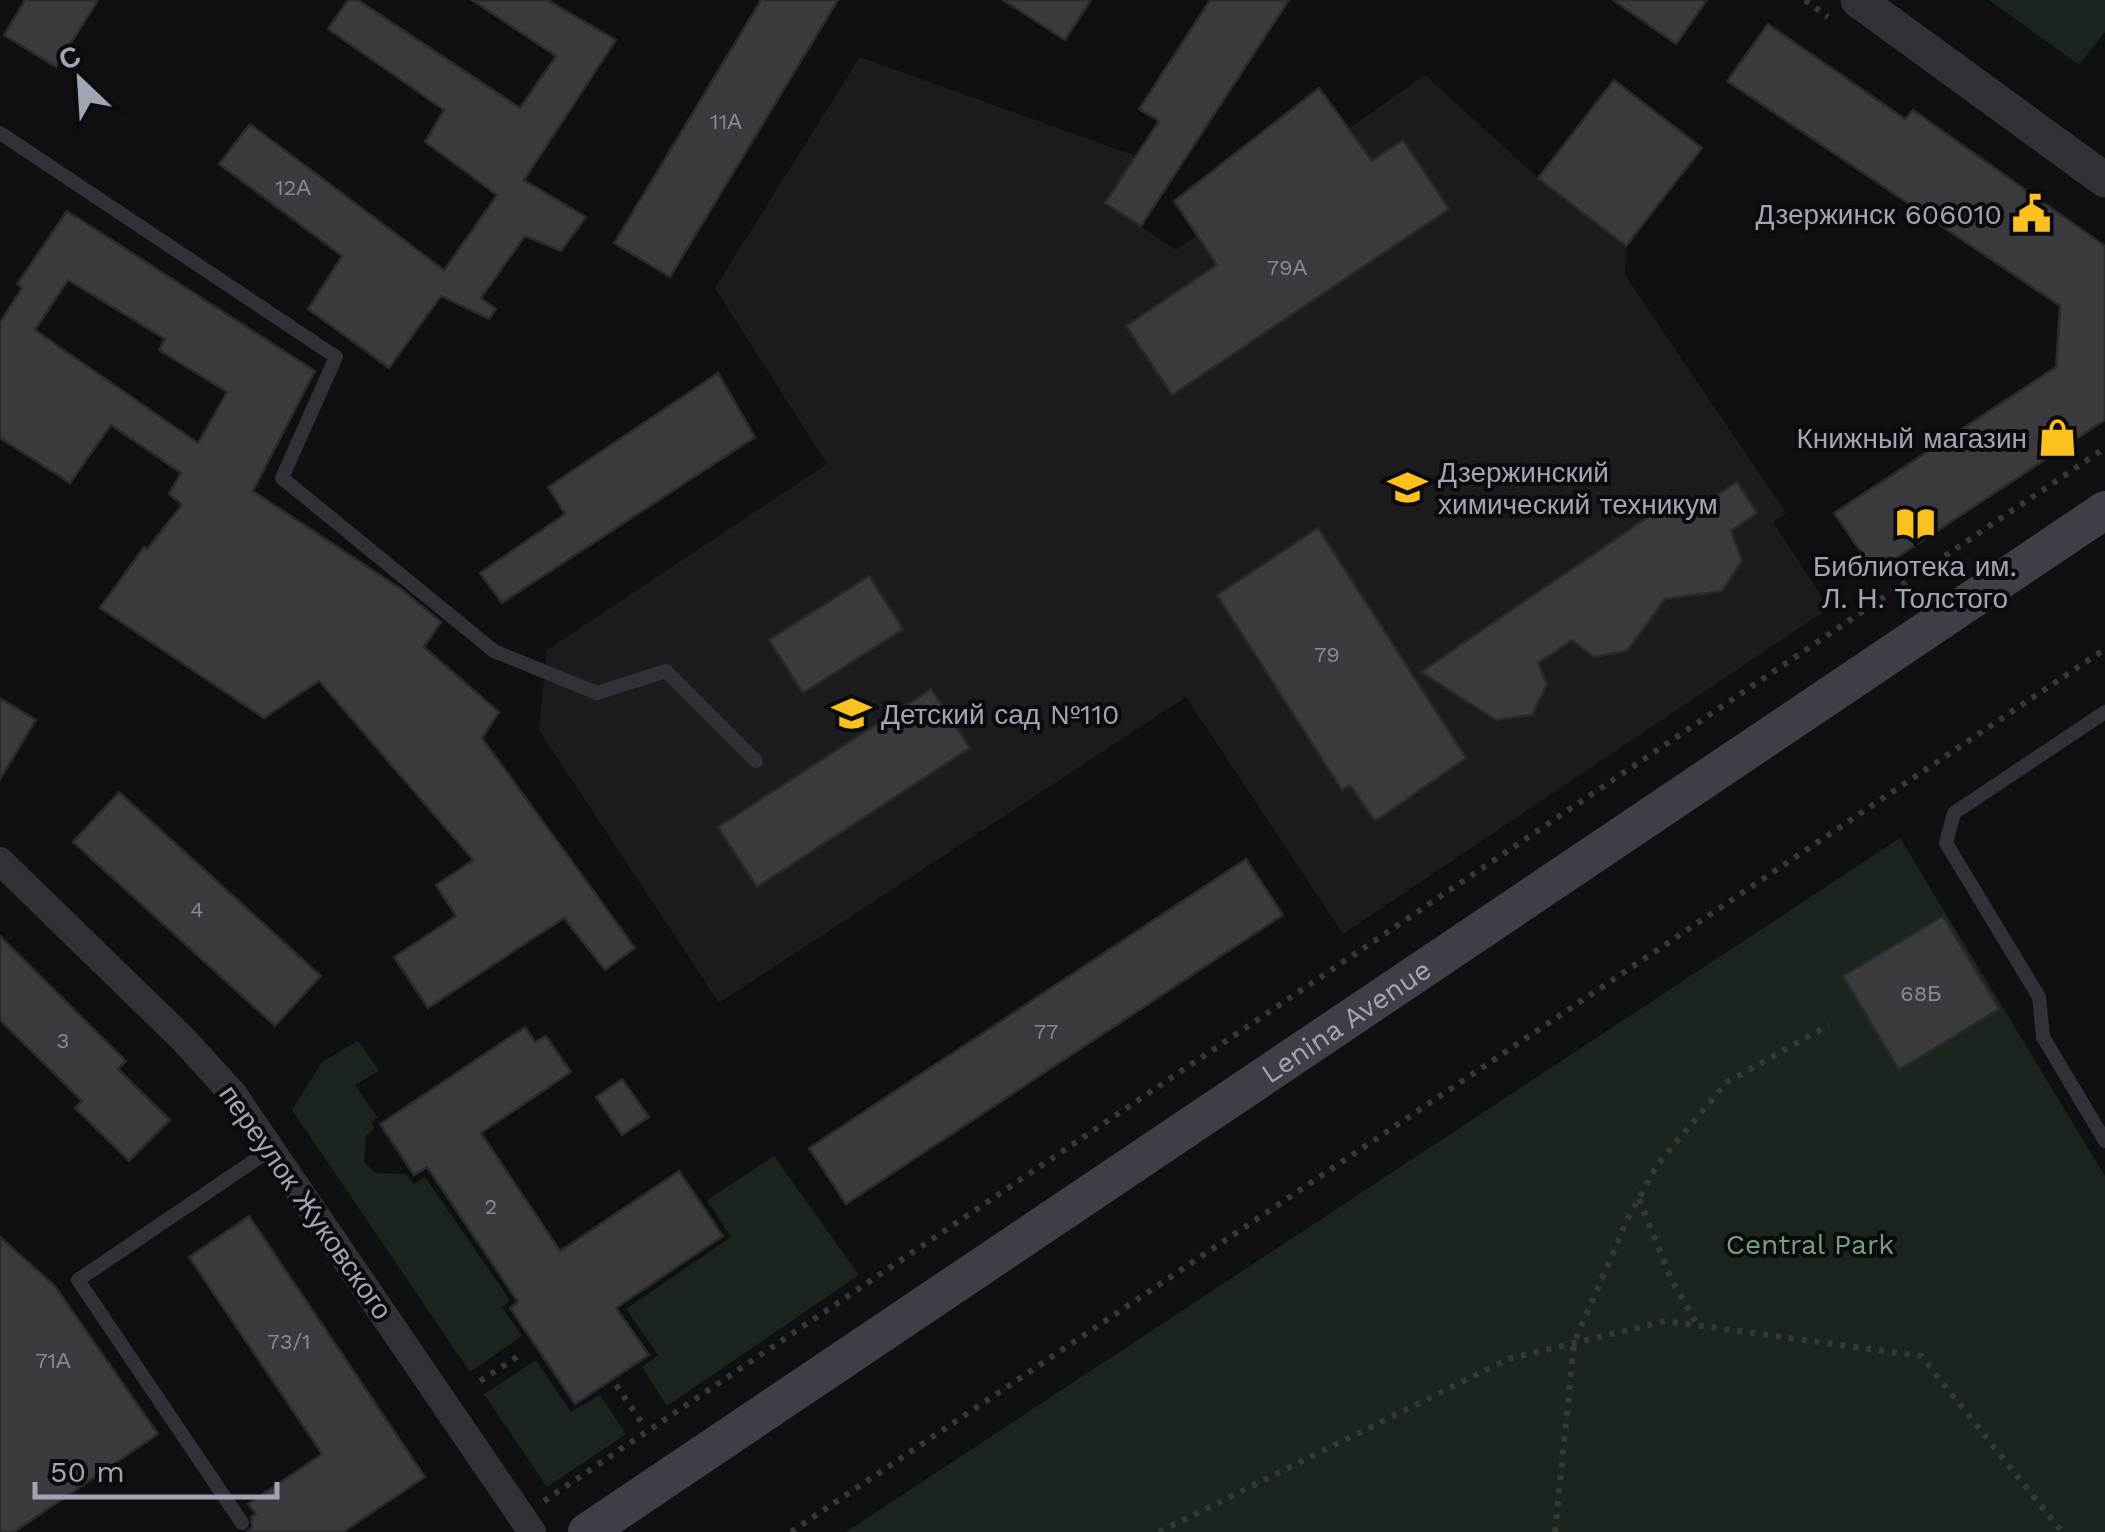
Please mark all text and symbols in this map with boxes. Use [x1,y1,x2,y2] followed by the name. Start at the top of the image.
[30,30,130,130] north arrow
[54,39,86,77] text: С
[710,109,742,134] house number: 11А
[275,175,311,200] house number: 12А
[2011,193,2053,235] public building icon: Дзержинск 606010
[1756,198,2002,231] place label: Дзержинск 606010
[1267,255,1308,280] house number: 79А
[2036,417,2078,459] shop icon: Книжный магазин
[1796,422,2027,455] place label: Книжный магазин
[1438,456,1718,521] place label: Дзержинский химический техникум
[1387,467,1429,509] school or university icon: Дзержинский химический техникум
[1894,502,1936,544] library icon: Библиотека им. Л. Н. Толстого
[1813,550,2017,615] place label: Библиотека им. Л. Н. Толстого
[1314,642,1340,667] house number: 79
[830,693,872,735] school or university icon: Детский сад №110
[881,698,1120,731] place label: Детский сад №110
[190,897,204,922] house number: 4
[1255,953,1437,1090] street label: Lenina Avenue
[1900,981,1942,1006] house number: 68Б
[1034,1019,1058,1044] house number: 77
[57,1028,69,1053] house number: 3
[212,1079,399,1326] street label: переулок Жуковского
[485,1194,497,1219] house number: 2
[1726,1228,1894,1261] park label: Central Park
[267,1329,311,1354] house number: 73/1
[35,1348,71,1373] house number: 71А
[35,1437,278,1499] scale bar
[50,1454,125,1489] text: 50 m

